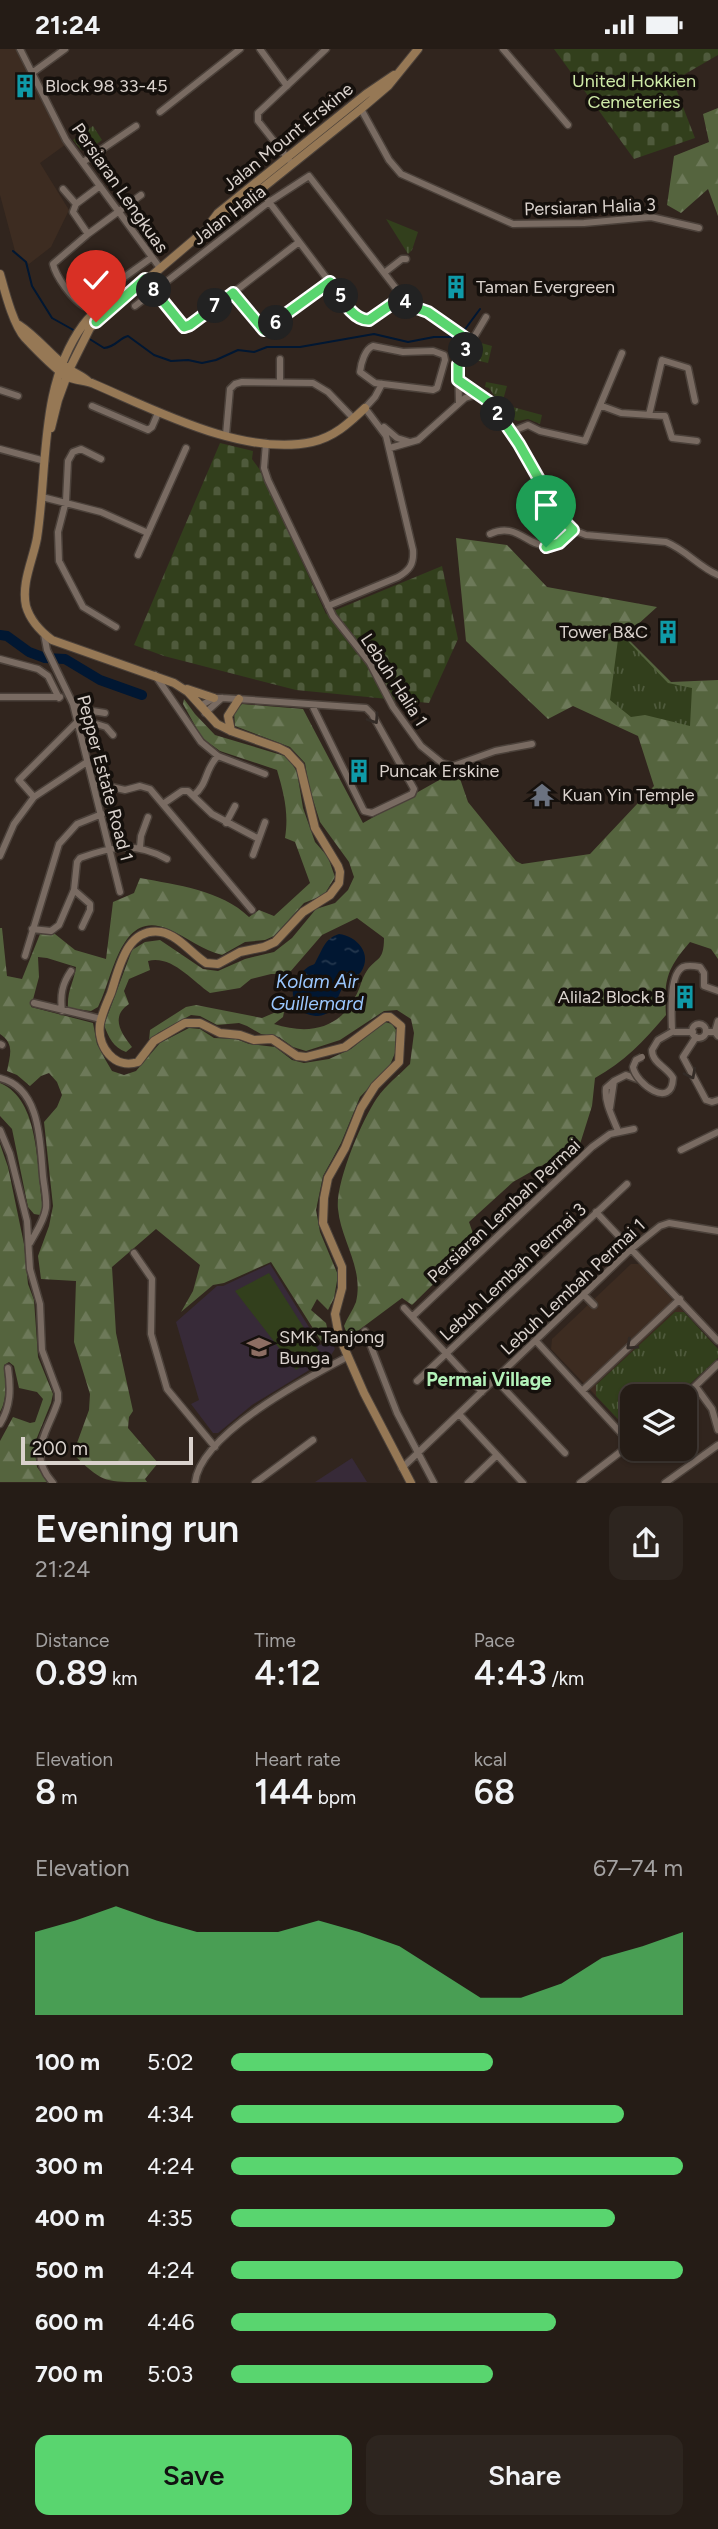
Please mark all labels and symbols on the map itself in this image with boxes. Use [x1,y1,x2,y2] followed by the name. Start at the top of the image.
[572,70,696,113] park label: United Hokkien Cemeteries
[11,72,39,100] building icon: Block 98 33-45
[45,75,168,97] place label: Block 98 33-45
[219,78,358,196] street label: Jalan Mount Erskine
[67,119,173,257] street label: Persiaran Lengkuas
[188,180,270,250] street label: Jalan Halia
[524,194,656,220] street label: Persiaran Halia 3
[66,250,126,322] pin
[136,273,172,307] pin: 8
[442,273,470,301] building icon: Taman Evergreen
[476,276,615,298] place label: Taman Evergreen
[324,279,358,313] pin: 5
[388,285,424,319] pin: 4
[198,289,232,323] pin: 7
[258,305,294,341] pin: 6
[448,333,484,367] pin: 3
[480,397,516,431] pin: 2
[516,475,576,547] pin
[654,618,682,646] building icon: Tower B&C
[559,621,648,643] place label: Tower B&C
[356,629,432,731] street label: Lebuh Halia 1
[72,693,138,863] street label: Pepper Estate Road 1
[366,711,378,724] one-way arrow
[345,757,373,785] building icon: Puncak Erskine
[379,760,500,782] place label: Puncak Erskine
[528,781,556,809] temple icon: Kuan Yin Temple
[562,784,695,806] place label: Kuan Yin Temple
[270,970,364,1015] water label: Kolam Air Guillemard
[671,983,699,1011] building icon: Alila2 Block B
[558,986,665,1008] place label: Alila2 Block B
[683,1067,697,1079] one-way arrow
[423,1134,585,1288] street label: Persiaran Lembah Permai
[435,1198,591,1346] street label: Lebuh Lembah Permai 3
[496,1214,650,1360] street label: Lebuh Lembah Permai 1
[279,1326,385,1369] place label: SMK Tanjong Bunga
[245,1333,273,1361] school or university icon: SMK Tanjong Bunga
[626,1336,639,1349] one-way arrow
[426,1368,552,1391] district label: Permai Village
[21,1433,192,1465] scale bar

